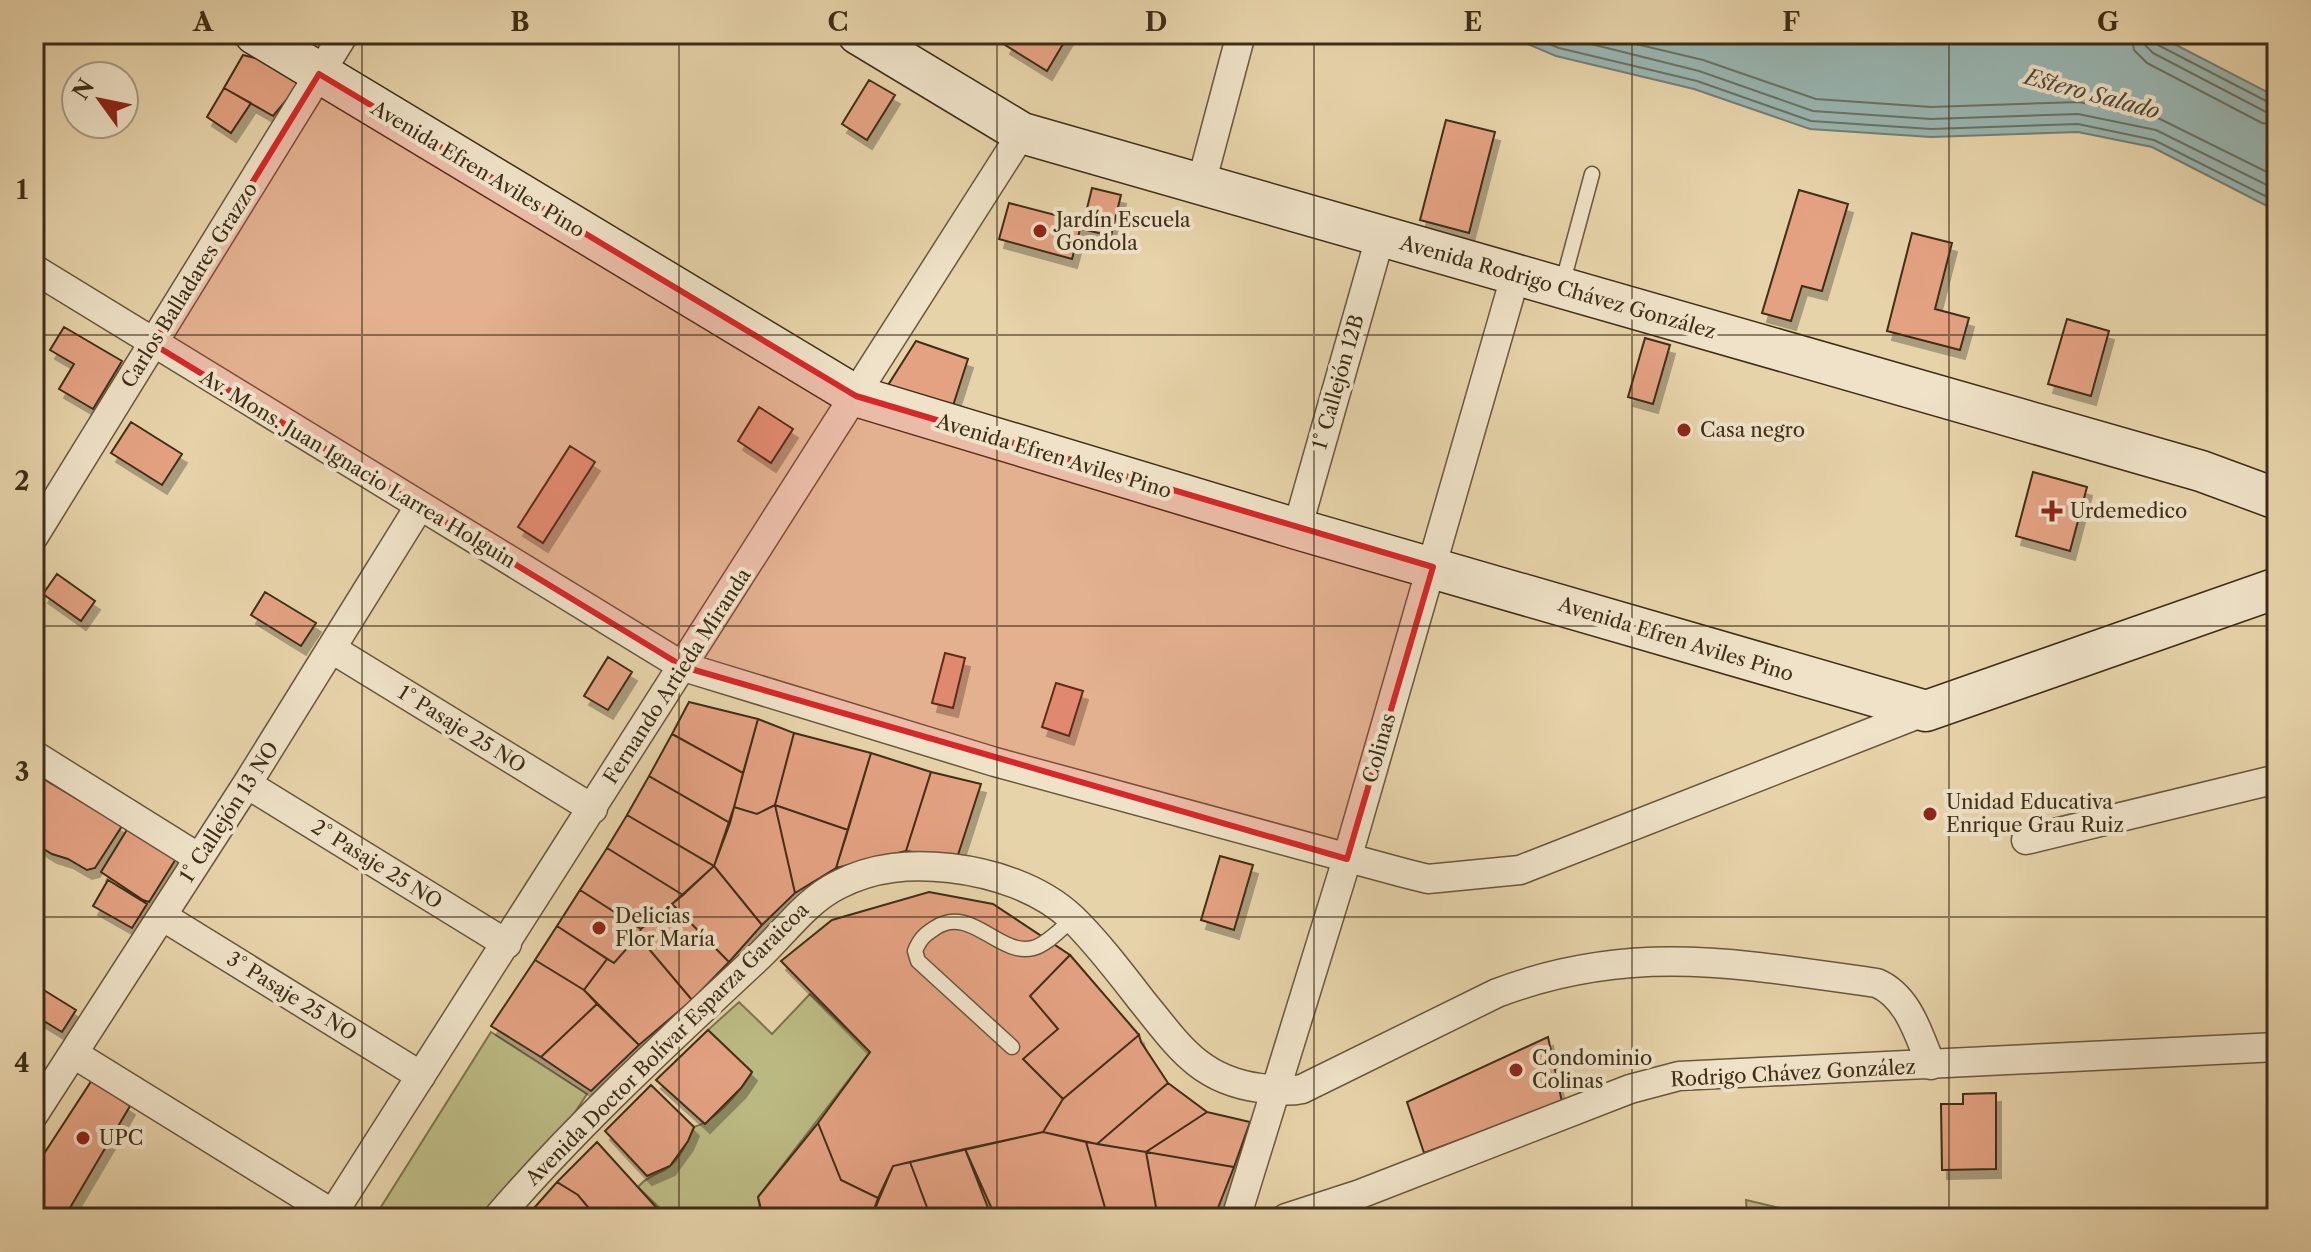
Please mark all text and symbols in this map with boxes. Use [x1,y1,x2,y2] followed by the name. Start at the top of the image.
[192,6,214,38] text: A
[510,6,530,38] text: B
[828,6,848,38] text: C
[1145,6,1167,38] text: D
[1464,6,1482,38] text: E
[1782,6,1800,38] text: F
[2097,6,2119,38] text: G
[60,60,140,140] north arrow
[2020,63,2162,125] water label: Estero Salado
[67,74,100,105] text: N
[366,95,589,242] street label: Avenida Efren Aviles Pino
[16,174,28,206] text: 1
[116,178,262,392] street label: Carlos Balladares Grazzo
[1053,208,1191,255] place label: Jardín Escuela Gondola
[1031,222,1049,240] marker: Jardín Escuela Gondola
[1396,230,1719,344] street label: Avenida Rodrigo Chávez González
[1307,312,1369,452] street label: 1° Callejón 12B
[195,365,520,573] street label: Av. Mons. Juan Ignacio Larrea Holguin
[933,408,1174,503] street label: Avenida Efren Aviles Pino
[1700,418,1805,442] place label: Casa negro
[1675,421,1693,439] marker: Casa negro
[14,465,30,497] text: 2
[2070,499,2187,523] place label: Urdemedico
[2041,500,2063,522] marker: Urdemedico
[598,563,756,788] street label: Fernando Artieda Miranda
[1555,591,1796,686] street label: Avenida Efren Aviles Pino
[394,680,530,778] street label: 1° Pasaje 25 NO
[1358,710,1400,786] street label: Colinas
[175,737,283,887] street label: 1° Callejón 13 NO
[15,756,29,788] text: 3
[1946,790,2124,837] place label: Unidad Educativa Enrique Grau Ruiz
[1921,805,1939,823] marker: Unidad Educativa Enrique Grau Ruiz
[307,814,447,914] street label: 2° Pasaje 25 NO
[520,897,814,1191] street label: Avenida Doctor Bolívar Esparza Garaicoa
[615,904,716,951] place label: Delicias Flor María
[590,919,608,937] marker: Delicias Flor María
[223,946,361,1046] street label: 3° Pasaje 25 NO
[1532,1046,1652,1093] place label: Condominio Colinas
[14,1047,30,1079] text: 4
[1670,1055,1916,1091] street label: Rodrigo Chávez González
[1507,1061,1525,1079] marker: Condominio Colinas
[99,1126,143,1150] place label: UPC
[74,1129,92,1147] marker: UPC

